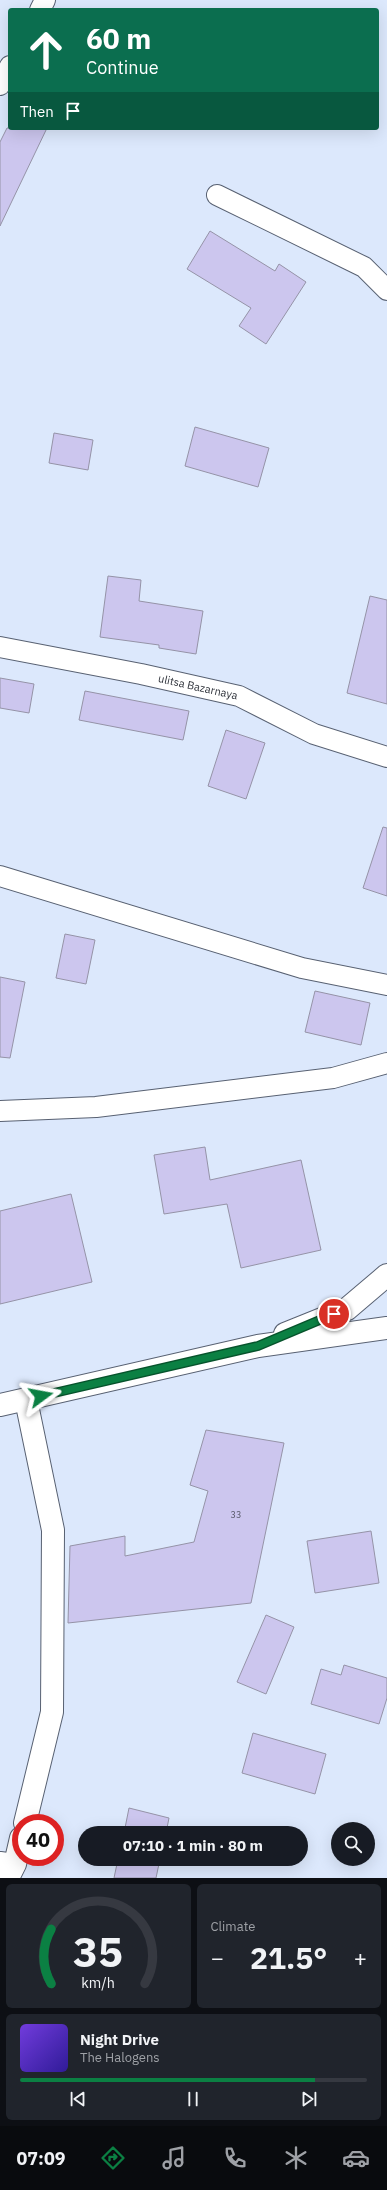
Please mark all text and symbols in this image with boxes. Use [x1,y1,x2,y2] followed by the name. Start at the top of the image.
[86,20,151,57] text: 60 m
[20,24,72,76] icon: ahead
[86,56,159,79] text: Continue
[62,100,84,122] icon: arrive
[20,102,54,121] text: Then
[157,671,239,703] street label: ulitsa Bazarnaya
[317,1297,351,1331] pin
[323,1303,345,1325] icon: arrive
[20,1375,62,1417] position arrow
[231,1509,241,1520] house number: 33
[12,1814,64,1866] speed limit sign: 40
[331,1822,375,1866] map controls
[331,1822,375,1866] button: search
[123,1836,263,1855] text: 07:10 · 1 min · 80 m
[211,1918,255,1935] text: Climate
[73,1924,123,1978] text: 35
[250,1938,327,1977] text: 21.5°
[211,1943,224,1972] text: −
[354,1943,367,1972] text: +
[81,1973,115,1992] text: km/h
[80,2030,159,2049] text: Night Drive
[80,2049,160,2066] text: The Halogens
[67,2088,89,2110] icon: previous
[182,2088,204,2110] icon: pause
[298,2088,320,2110] icon: next
[99,2144,127,2172] icon: directions
[160,2144,188,2172] icon: music
[221,2144,249,2172] icon: phone
[282,2144,310,2172] icon: climate
[342,2144,370,2172] icon: car
[16,2147,66,2170] text: 07:09

